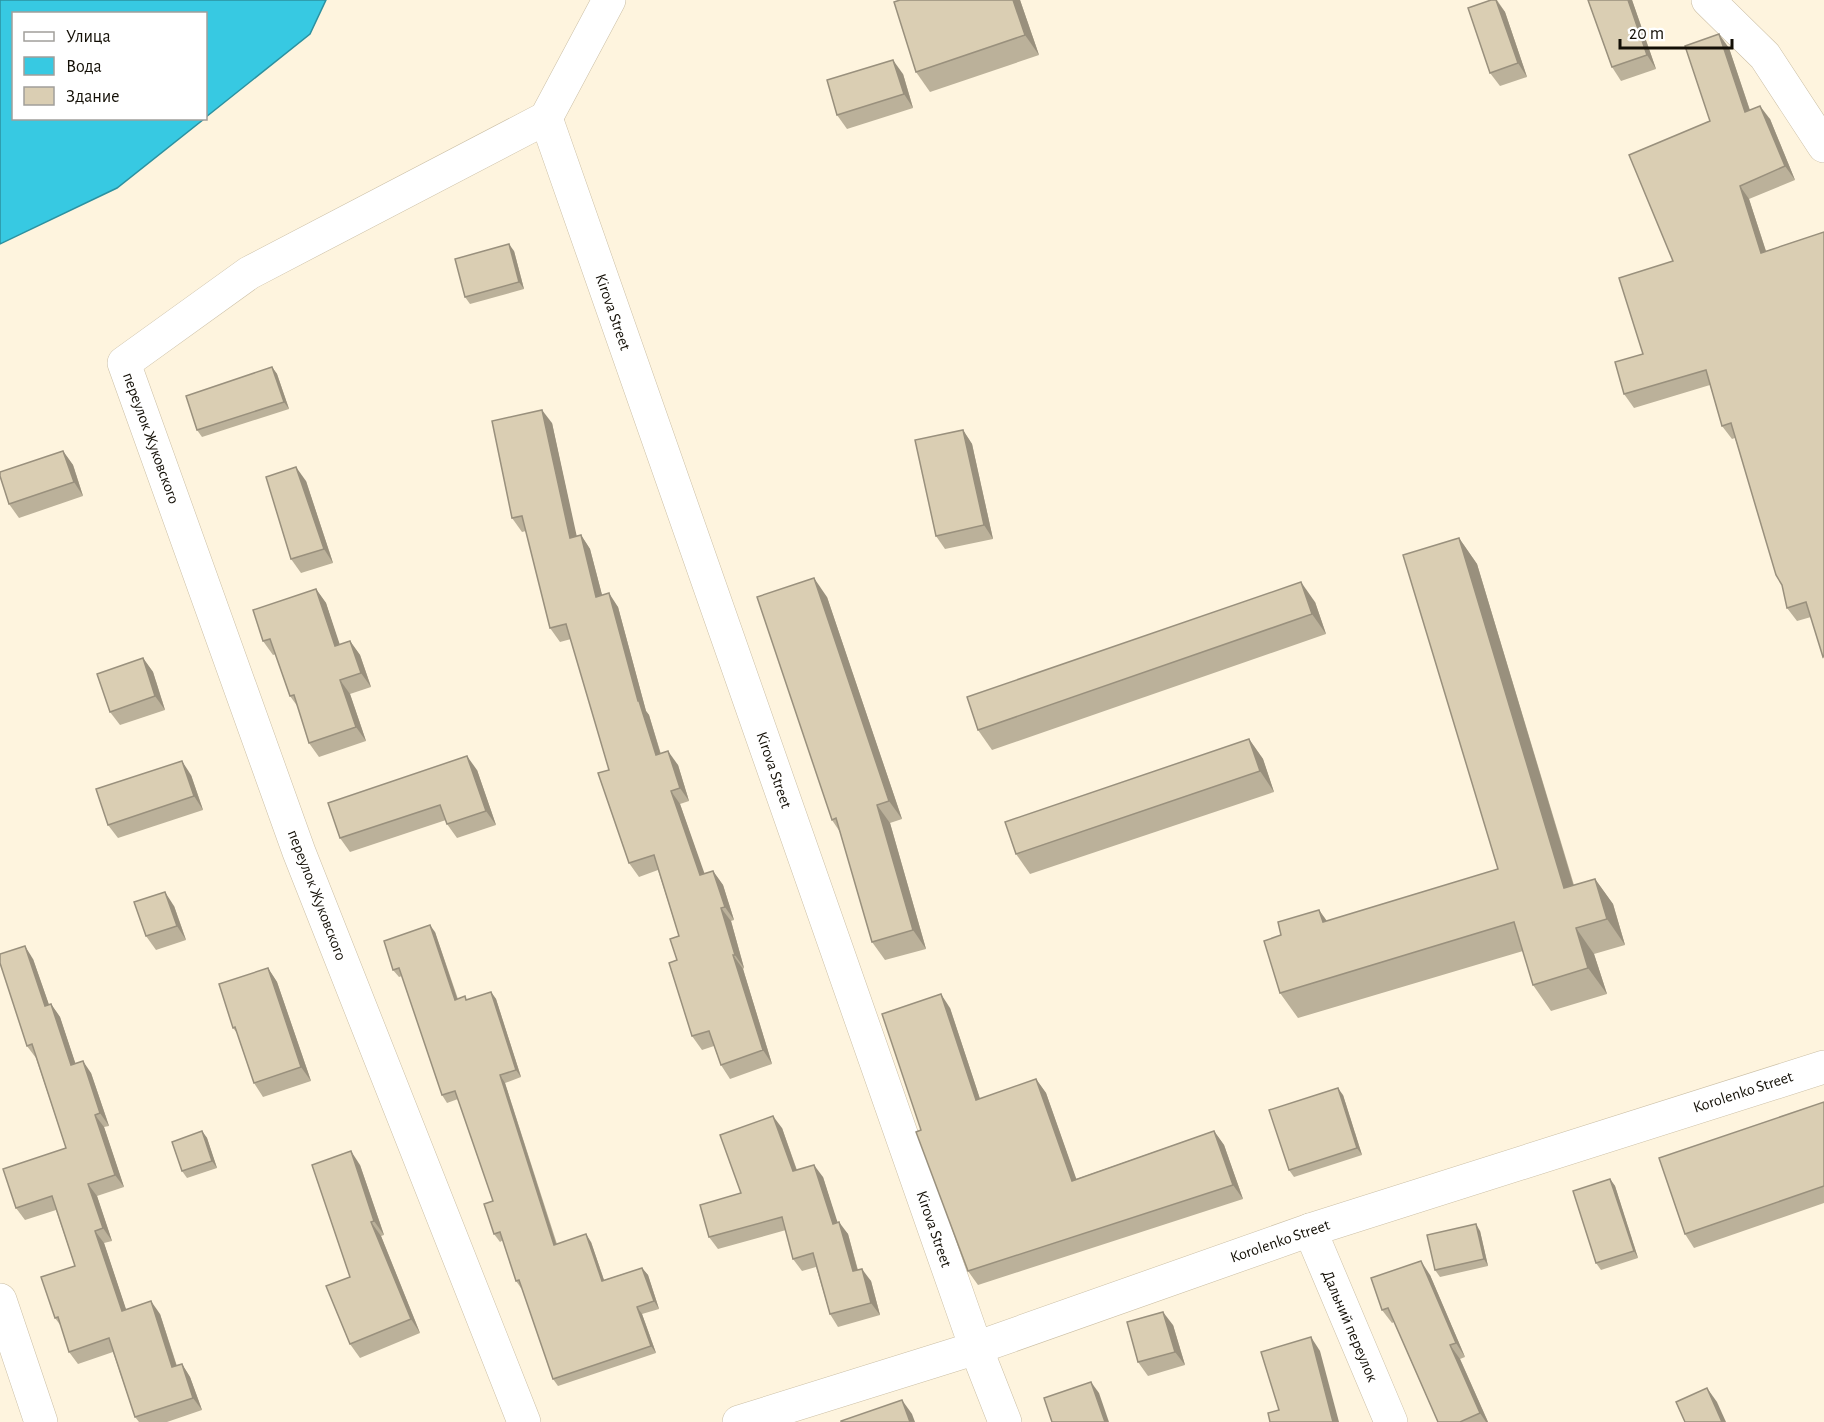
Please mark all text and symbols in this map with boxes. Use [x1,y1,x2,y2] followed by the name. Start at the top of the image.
[12,12,207,120] legend
[1620,12,1732,50] scale bar
[1629,25,1664,43] text: 20 m
[66,28,111,46] text: Улица
[66,58,102,76] text: Вода
[66,88,120,106] text: Здание
[592,272,634,352] street label: Kirova Street
[119,370,182,506] street label: переулок Жуковского
[753,730,795,810] street label: Kirova Street
[284,828,349,963] street label: переулок Жуковского
[1691,1068,1795,1116] street label: Korolenko Street
[913,1189,955,1269] street label: Kirova Street
[1228,1217,1332,1265] street label: Korolenko Street
[1318,1268,1381,1385] street label: Дальний переулок

